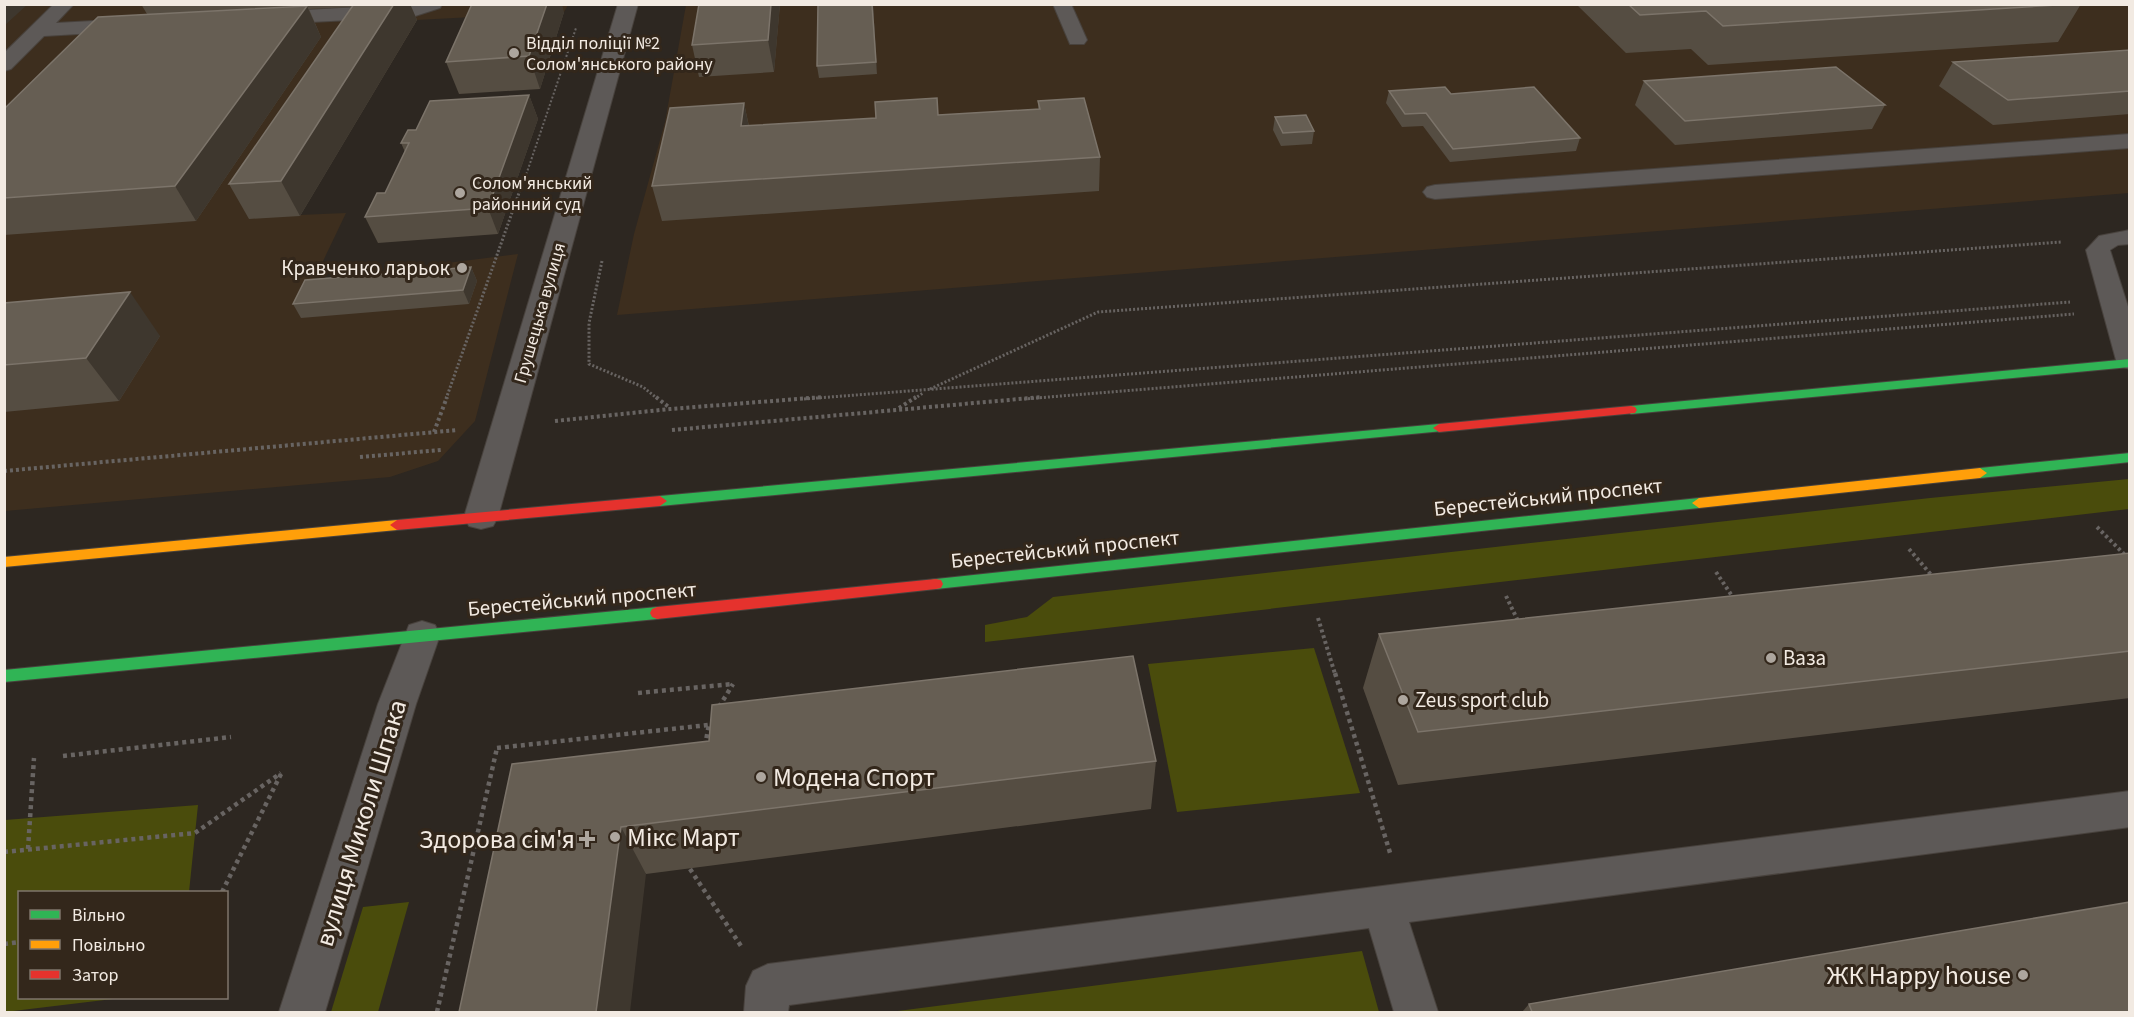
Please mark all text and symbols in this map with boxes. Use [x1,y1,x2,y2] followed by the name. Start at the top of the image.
[526,31,713,77] place label: Відділ поліції №2 Солом'янського району
[507,46,521,60] marker: Відділ поліції №2 Солом'янського району
[472,171,592,217] place label: Солом'янський районний суд
[453,186,467,200] marker: Солом'янський районний суд
[508,240,572,386] street label: Грушецька вулиця
[281,253,451,283] place label: Кравченко ларьок
[455,261,469,275] marker: Кравченко ларьок
[1432,470,1664,524] street label: Берестейський проспект
[949,522,1181,576] street label: Берестейський проспект
[466,574,698,624] street label: Берестейський проспект
[1783,643,1826,673] place label: Ваза
[1764,651,1778,665] marker: Ваза
[1415,685,1549,715] place label: Zeus sport club
[1396,693,1410,707] marker: Zeus sport club
[306,695,416,951] street label: вулиця Миколи Шпака
[773,759,935,796] place label: Модена Спорт
[754,770,768,784] marker: Модена Спорт
[627,819,740,856] place label: Мікс Март
[419,821,575,858] place label: Здорова сім'я
[608,830,622,844] marker: Мікс Март
[580,832,594,846] marker: Здорова сім'я
[18,891,228,999] legend
[72,903,125,928] text: Вільно
[72,933,145,958] text: Повільно
[1827,957,2011,994] place label: ЖК Happy house
[72,963,119,988] text: Затор
[2016,968,2030,982] marker: ЖК Happy house

